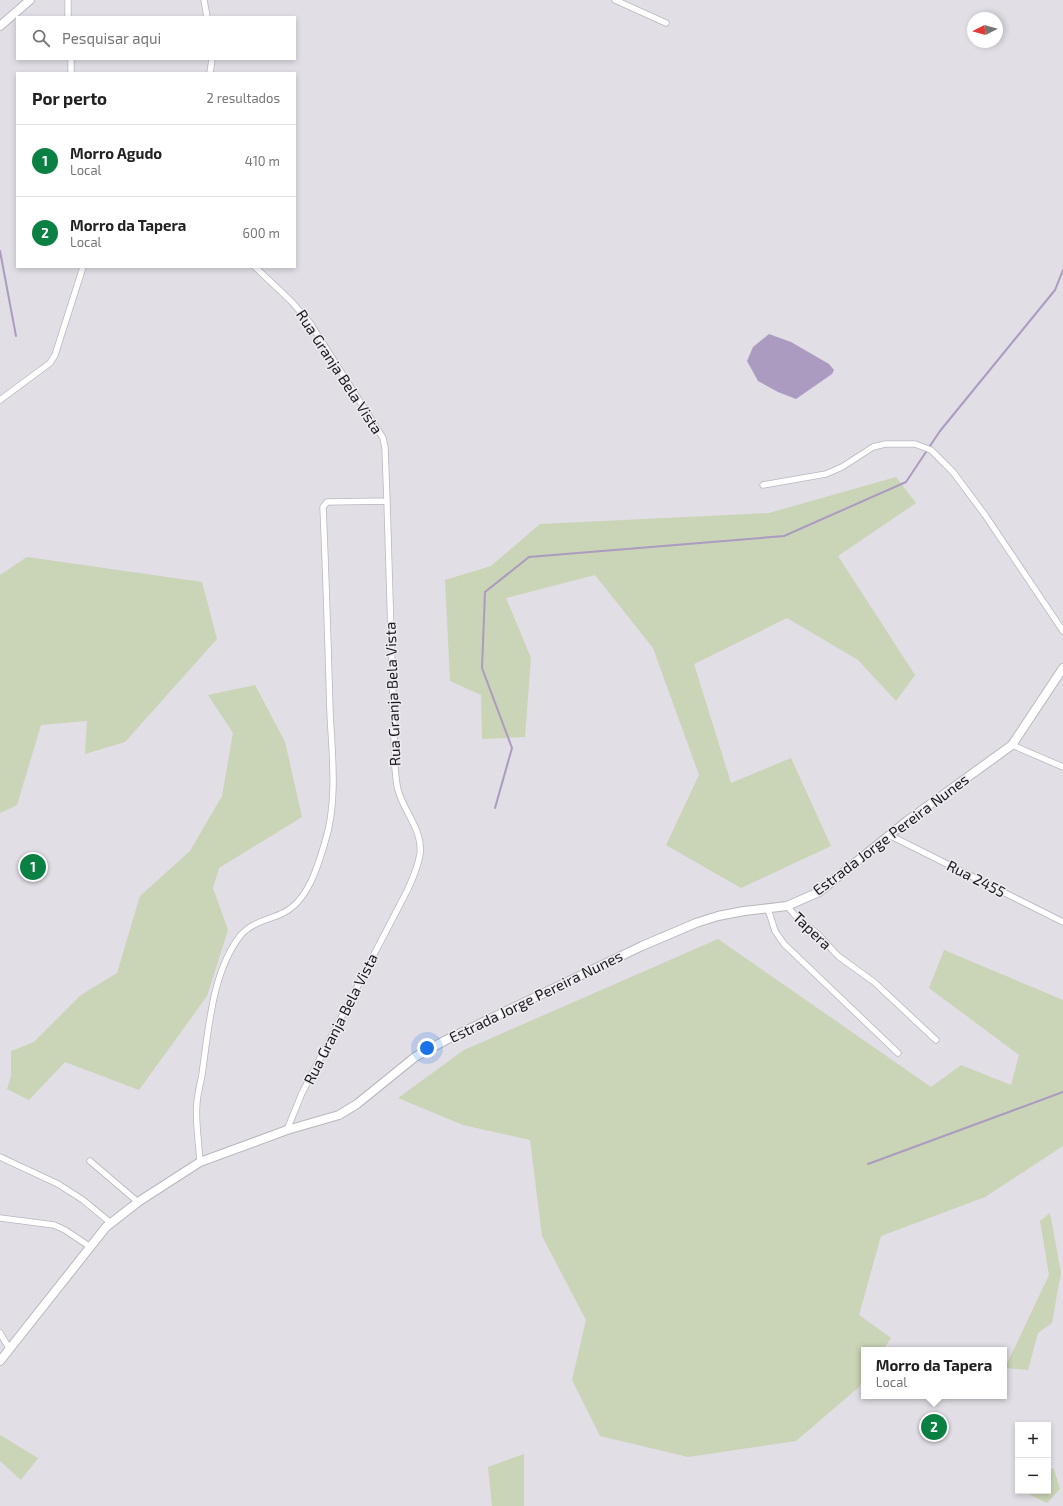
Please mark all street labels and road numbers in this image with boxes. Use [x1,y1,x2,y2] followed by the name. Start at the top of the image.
[292,306,387,438] street label: Rua Granja Bela Vista
[380,621,405,767] street label: Rua Granja Bela Vista
[809,770,972,899] street label: Estrada Jorge Pereira Nunes
[944,856,1009,900] street label: Rua 2455
[790,908,836,953] street label: Tapera
[446,946,625,1046] street label: Estrada Jorge Pereira Nunes
[299,950,382,1087] street label: Rua Granja Bela Vista

